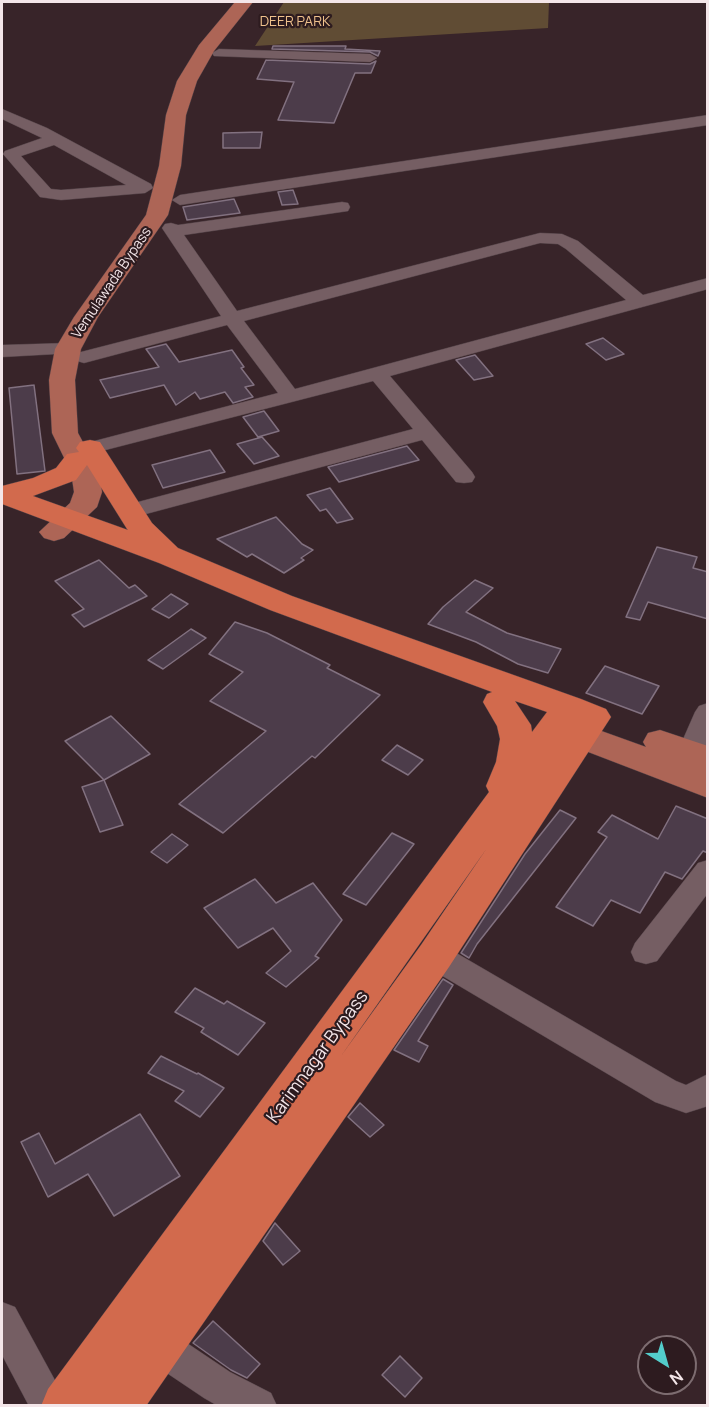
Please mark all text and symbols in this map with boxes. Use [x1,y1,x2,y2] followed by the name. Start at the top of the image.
[260,14,330,30] park label: DEER PARK
[69,224,155,342] street label: Vemulawada Bypass
[263,987,373,1127] street label: Karimnagar Bypass
[637,1335,697,1395] north arrow
[665,1366,688,1390] text: N

